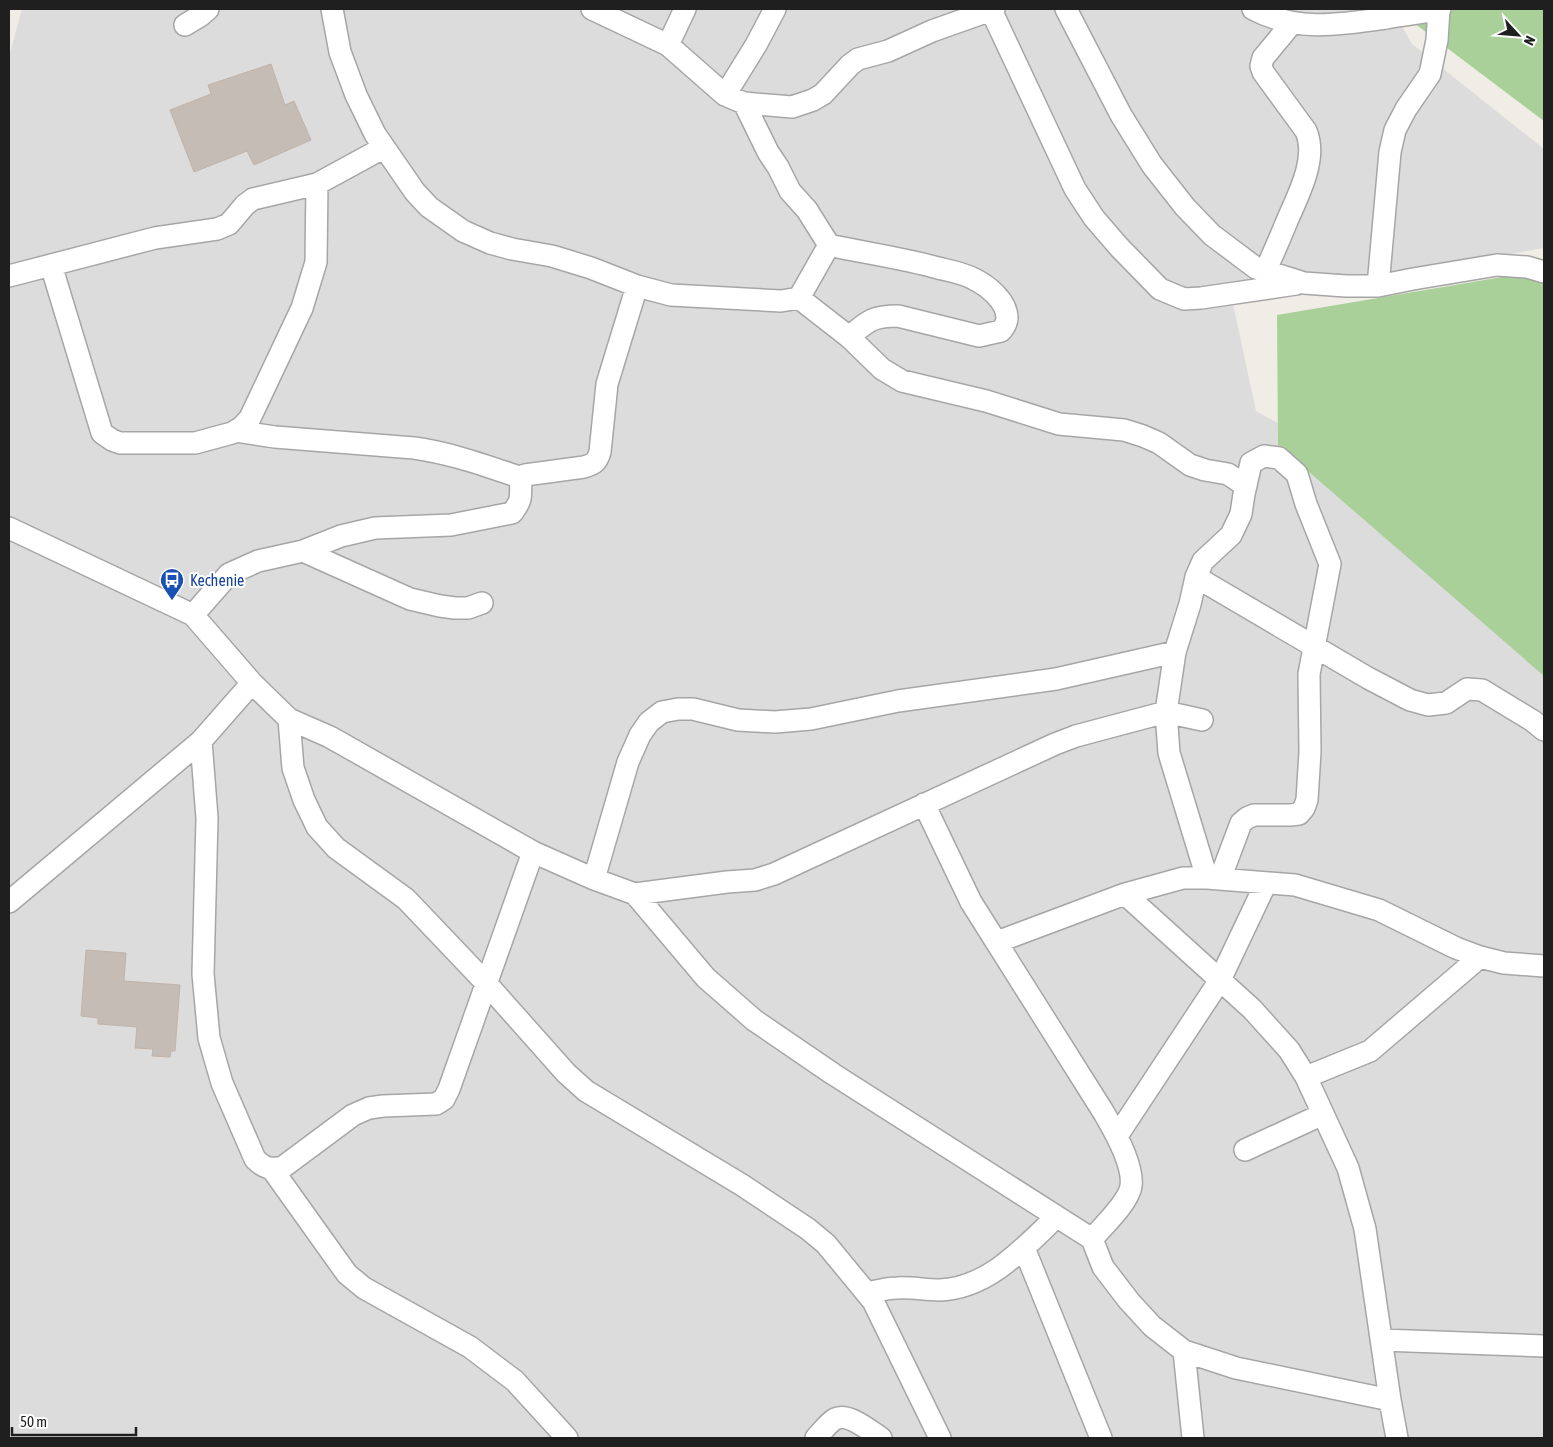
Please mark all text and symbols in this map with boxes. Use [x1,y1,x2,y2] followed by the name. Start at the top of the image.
[1493,10,1543,60] north arrow
[1521,33,1539,48] text: N
[159,567,185,601] bus stop icon: Kechenie
[190,571,244,589] place label: Kechenie
[12,1404,136,1436] scale bar
[20,1413,47,1430] text: 50 m

